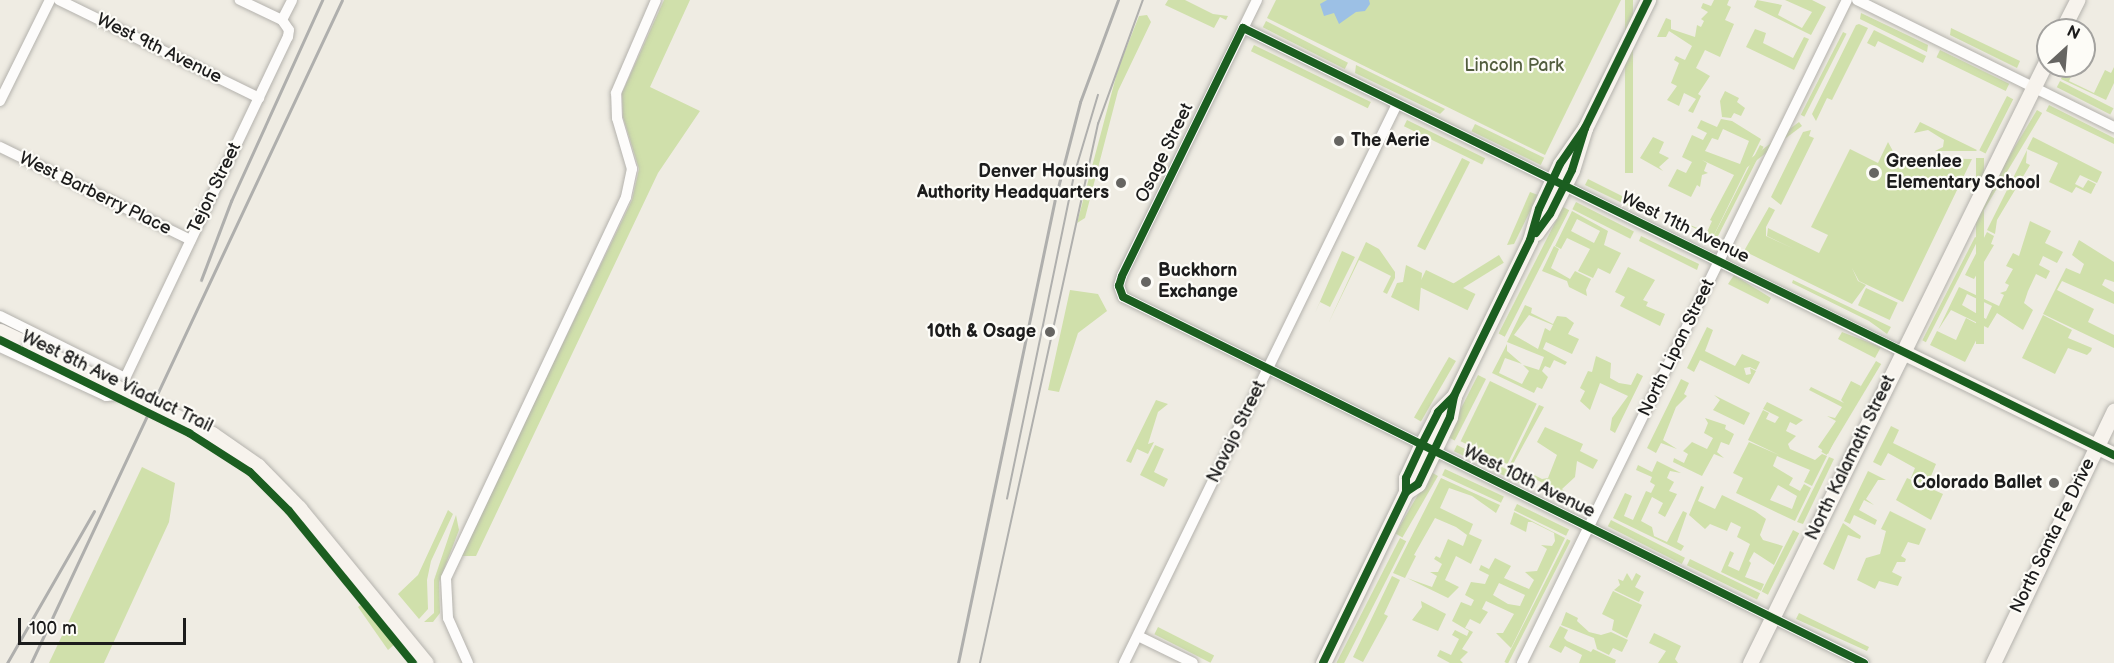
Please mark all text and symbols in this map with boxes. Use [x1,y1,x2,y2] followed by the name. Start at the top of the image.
[93,9,225,89] street label: West 9th Avenue
[2036,18,2096,78] north arrow
[2064,22,2083,44] text: N
[1464,55,1564,77] park label: Lincoln Park
[1132,100,1198,206] street label: Osage Street
[1351,130,1430,152] place label: The Aerie
[1332,134,1346,148] marker: The Aerie
[184,139,246,237] street label: Tejon Street
[15,148,175,240] street label: West Barberry Place
[1886,152,2041,195] place label: Greenlee Elementary School
[916,162,1109,204] place label: Denver Housing Authority Headquarters
[1867,166,1881,180] marker: Greenlee Elementary School
[1114,176,1128,190] marker: Denver Housing Authority Headquarters
[1617,188,1753,268] street label: West 11th Avenue
[1158,261,1238,304] place label: Buckhorn Exchange
[1139,275,1153,289] marker: Buckhorn Exchange
[1634,276,1720,420] street label: North Lipan Street
[927,321,1036,343] place label: 10th & Osage
[1041,323,1059,341] marker: 10th & Osage
[17,326,217,438] street label: West 8th Ave Viaduct Trail
[1802,372,1900,544] street label: North Kalamath Street
[1203,377,1271,487] street label: Navajo Street
[1460,441,1598,523] street label: West 10th Avenue
[2006,455,2100,617] street label: North Santa Fe Drive
[1913,472,2042,494] place label: Colorado Ballet
[2047,476,2061,490] marker: Colorado Ballet
[21,606,189,644] scale bar
[29,618,77,639] text: 100 m

